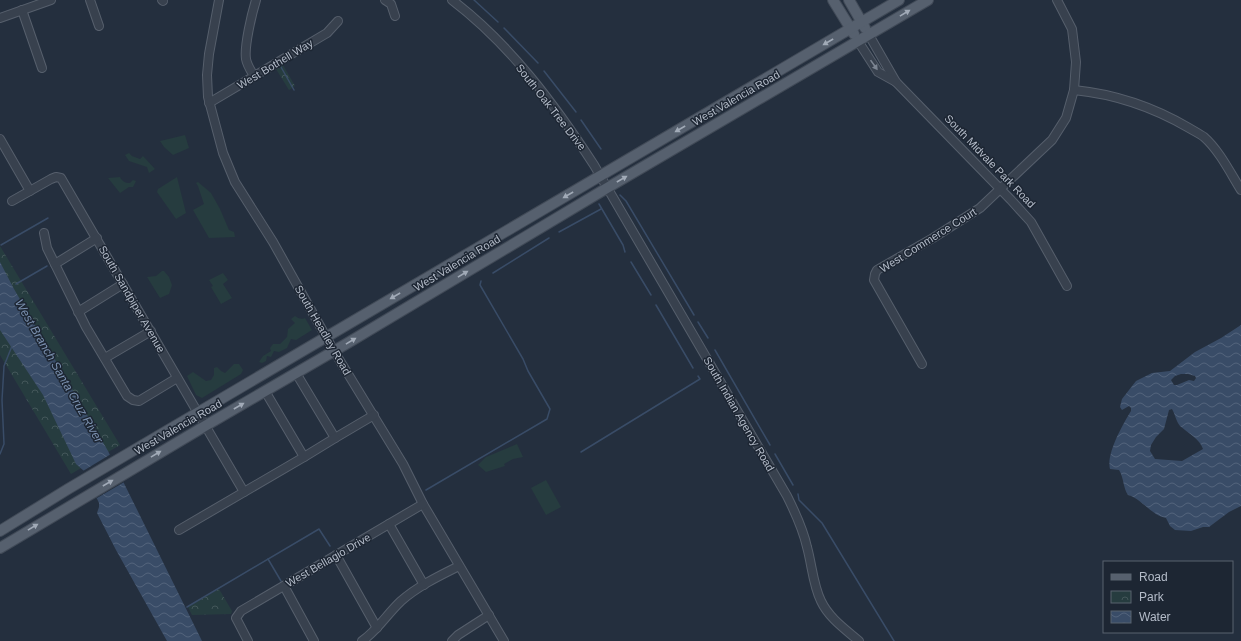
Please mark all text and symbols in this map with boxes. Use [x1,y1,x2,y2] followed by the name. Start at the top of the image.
[899,10,911,17] one-way arrow
[235,36,315,91] street label: West Bothell Way
[823,38,833,46] one-way arrow
[870,60,878,71] one-way arrow
[514,62,588,152] street label: South Oak Tree Drive
[690,68,782,128] street label: West Valencia Road
[942,112,1038,210] street label: South Midvale Park Road
[675,125,685,133] one-way arrow
[616,175,628,182] one-way arrow
[562,191,574,198] one-way arrow
[877,205,979,275] street label: West Commerce Court
[412,232,502,294] street label: West Valencia Road
[96,243,168,355] street label: South Sandpiper Avenue
[457,271,469,278] one-way arrow
[292,283,354,377] street label: South Headley Road
[389,293,401,300] one-way arrow
[12,297,106,446] water label: West Branch Santa Cruz River
[346,337,356,345] one-way arrow
[701,355,777,473] street label: South Indian Agency Road
[132,397,224,457] street label: West Valencia Road
[233,403,245,410] one-way arrow
[150,451,162,458] one-way arrow
[102,479,114,486] one-way arrow
[27,524,39,531] one-way arrow
[284,531,372,589] street label: West Bellagio Drive
[1103,561,1233,633] legend
[1139,570,1168,584] text: Road
[1139,590,1165,604] text: Park
[1139,610,1171,624] text: Water

